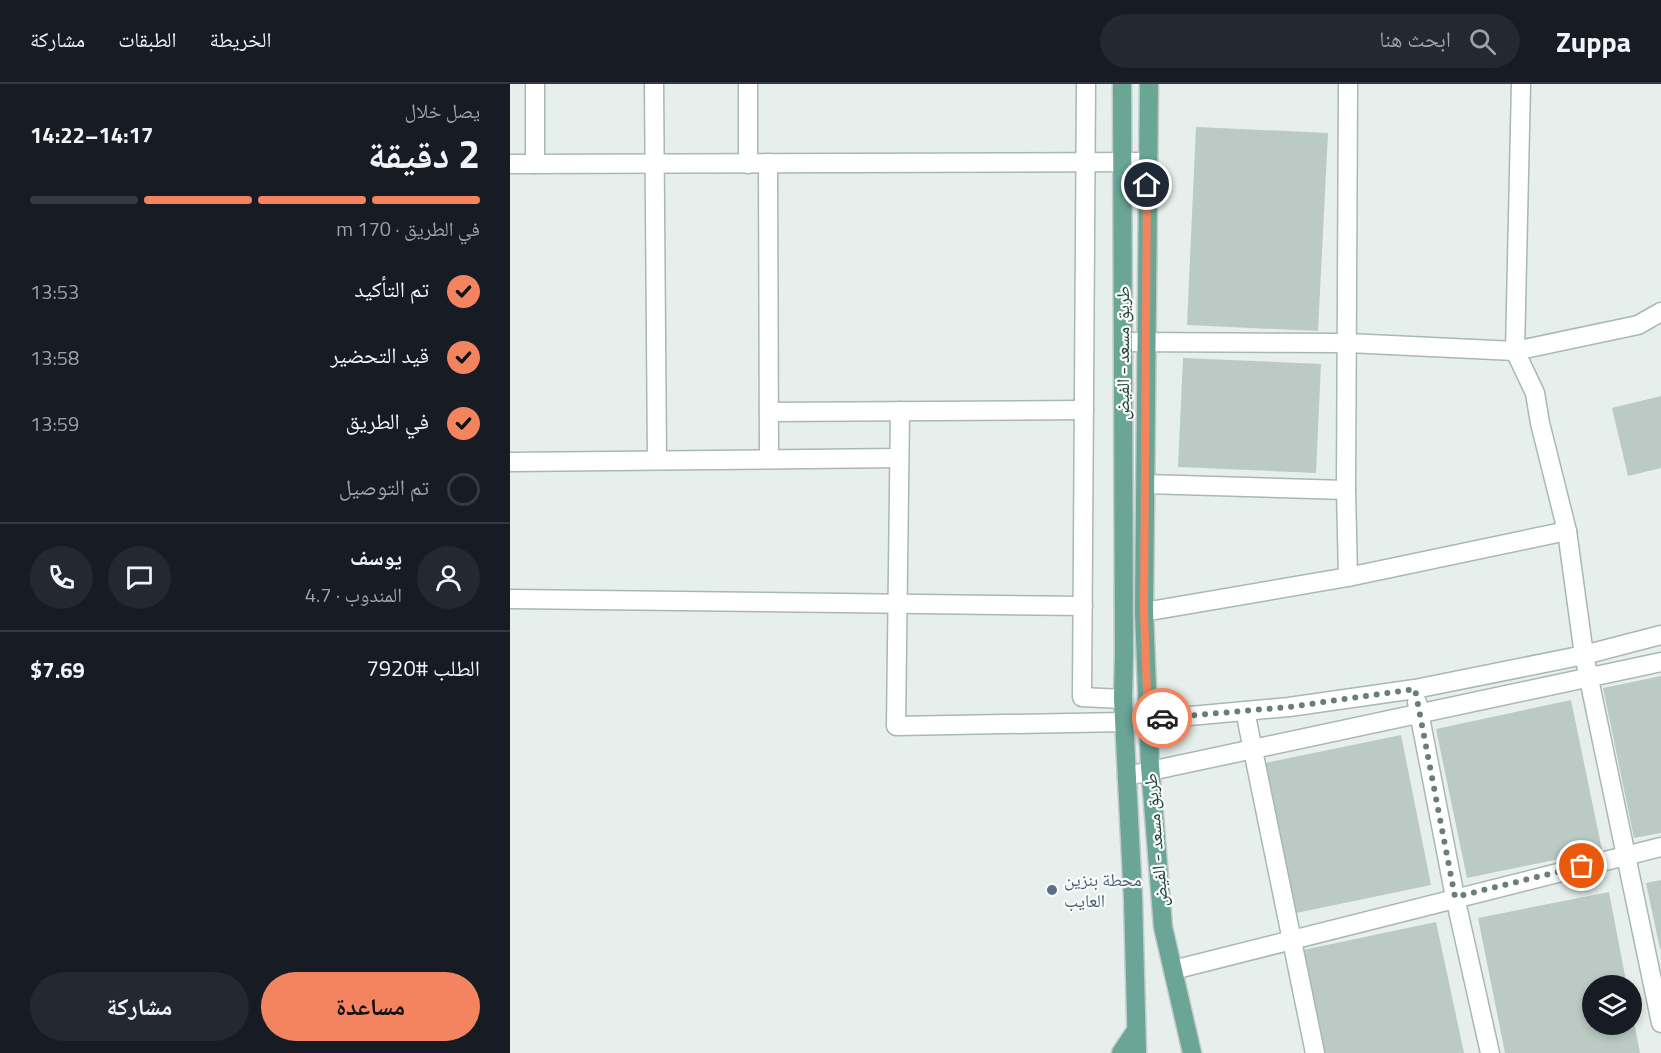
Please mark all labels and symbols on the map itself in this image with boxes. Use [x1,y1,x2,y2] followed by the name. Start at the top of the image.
[1121,159,1172,210] pin
[1109,286,1136,420] street label: طريق مسعد - الفيض
[1132,688,1192,748] courier
[1136,772,1175,908] street label: طريق مسعد - الفيض
[1556,840,1607,891] pin
[1064,866,1142,914] place label: محطة بنزين العايب
[1045,883,1059,897] marker: محطة بنزين العايب

